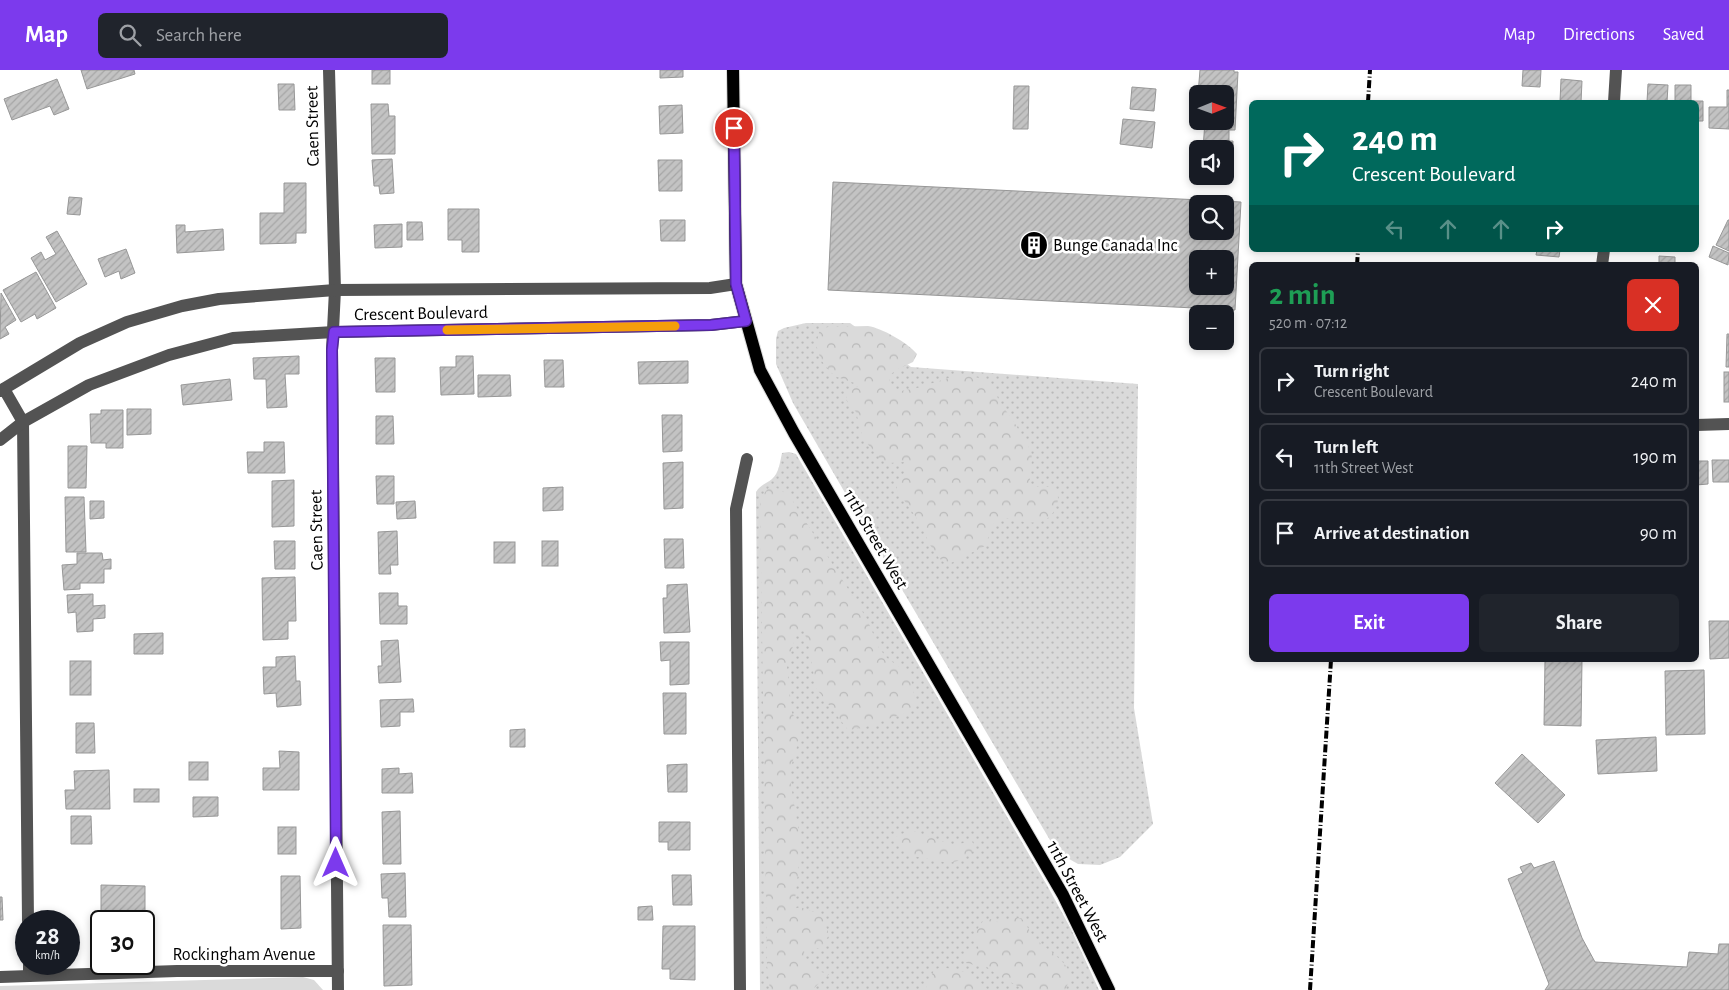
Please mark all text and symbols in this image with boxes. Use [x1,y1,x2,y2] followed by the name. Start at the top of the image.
[98,13,448,58] search box
[116,21,144,49] icon: search
[25,23,68,47] text: Map
[156,26,242,45] text: Search here
[1504,26,1535,44] text: Map
[1563,26,1635,44] text: Directions
[1663,26,1704,44] text: Saved
[303,85,323,166] street label: Caen Street
[1189,85,1234,130] north arrow
[1189,85,1234,350] map controls
[713,107,755,149] pin
[720,114,748,142] icon: arrive
[1269,120,1334,185] icon: right
[1352,122,1438,157] text: 240 m
[1189,140,1234,185] button: sound
[1352,163,1516,185] text: Crescent Boulevard
[1189,195,1234,240] button: search
[1381,215,1409,243] icon: left
[1434,215,1462,243] icon: ahead
[1487,215,1515,243] icon: ahead
[1540,215,1568,243] icon: right
[1019,230,1049,260] building icon: Bunge Canada Inc
[1053,237,1178,255] place label: Bunge Canada Inc
[1189,250,1234,295] button: +
[1627,279,1679,331] button: close
[1269,280,1336,310] text: 2 min
[354,304,488,324] street label: Crescent Boulevard
[1189,305,1234,350] button: −
[1269,315,1347,331] text: 520 m · 07:12
[1314,362,1389,381] text: Turn right
[1271,367,1299,395] icon: right
[1631,372,1677,391] text: 240 m
[1314,384,1433,400] text: Crescent Boulevard
[1314,438,1378,457] text: Turn left
[1271,443,1299,471] icon: left
[1633,448,1677,467] text: 190 m
[1314,460,1413,476] text: 11th Street West
[839,487,911,593] street label: 11th Street West
[307,489,327,570] street label: Caen Street
[1271,519,1299,547] icon: arrive
[1314,524,1470,543] text: Arrive at destination
[1640,524,1677,543] text: 90 m
[1269,594,1469,652] button: Exit
[1479,594,1679,652] button: Share
[309,836,361,888] position arrow
[1043,838,1111,945] street label: 11th Street West
[90,910,155,975] speed limit sign: 30
[35,924,60,949] text: 28
[172,946,316,964] street label: Rockingham Avenue
[35,949,60,961] text: km/h

